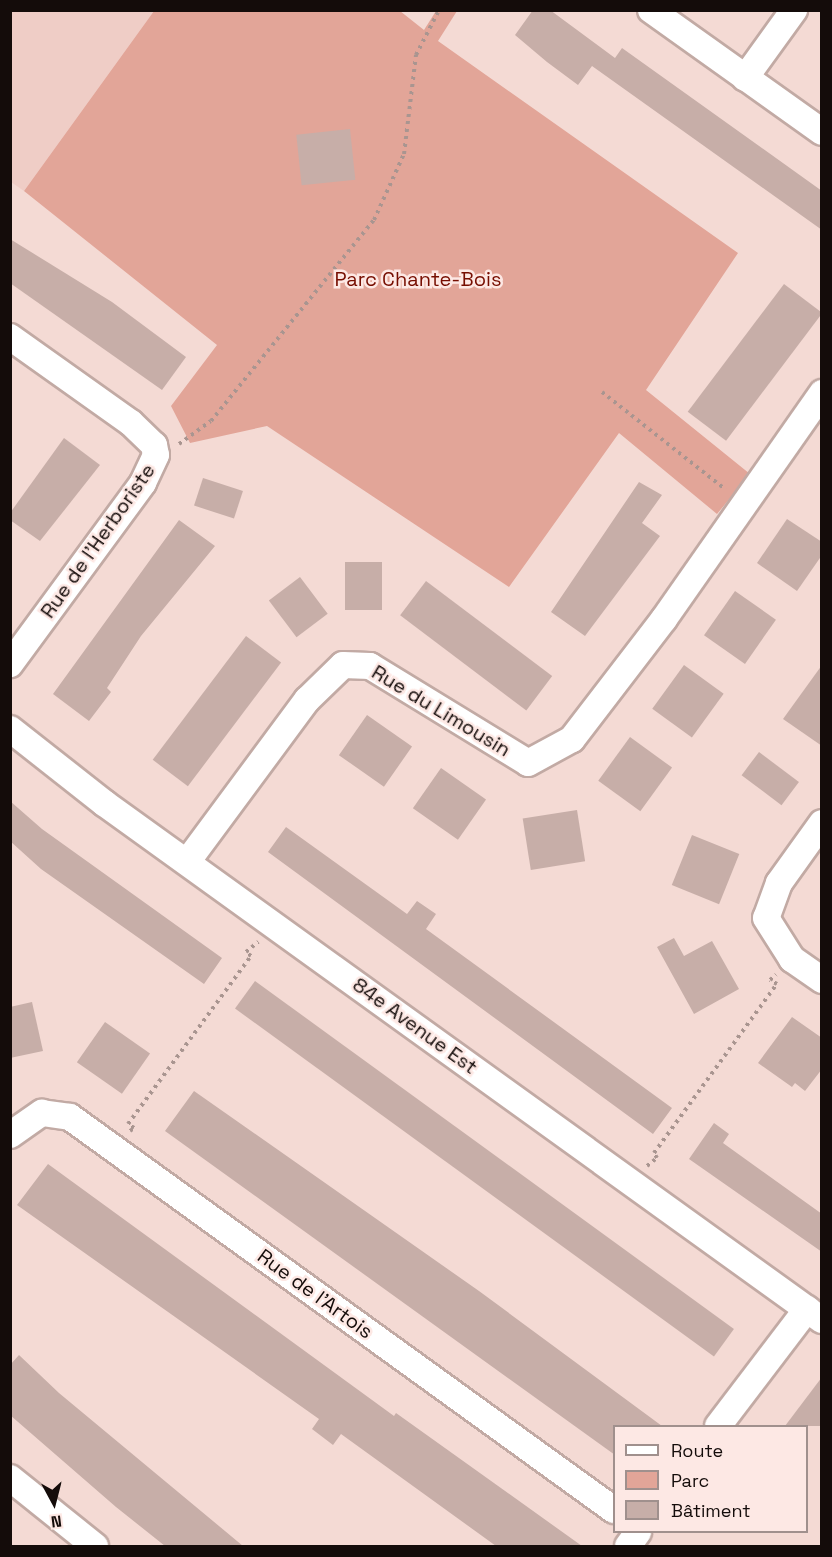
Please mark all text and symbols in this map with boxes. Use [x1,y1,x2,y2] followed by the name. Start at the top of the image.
[335,267,501,291] park label: Parc Chante-Bois
[36,459,160,623] street label: Rue de l'Herboriste
[367,660,515,762] street label: Rue du Limousin
[348,973,482,1079] street label: 84e Avenue Est
[253,1244,377,1344] street label: Rue de l'Artois
[613,1425,808,1533] legend
[671,1439,723,1462] text: Route
[671,1469,709,1492] text: Parc
[24,1473,84,1533] north arrow
[671,1499,751,1522] text: Bâtiment
[50,1510,63,1532] text: N

